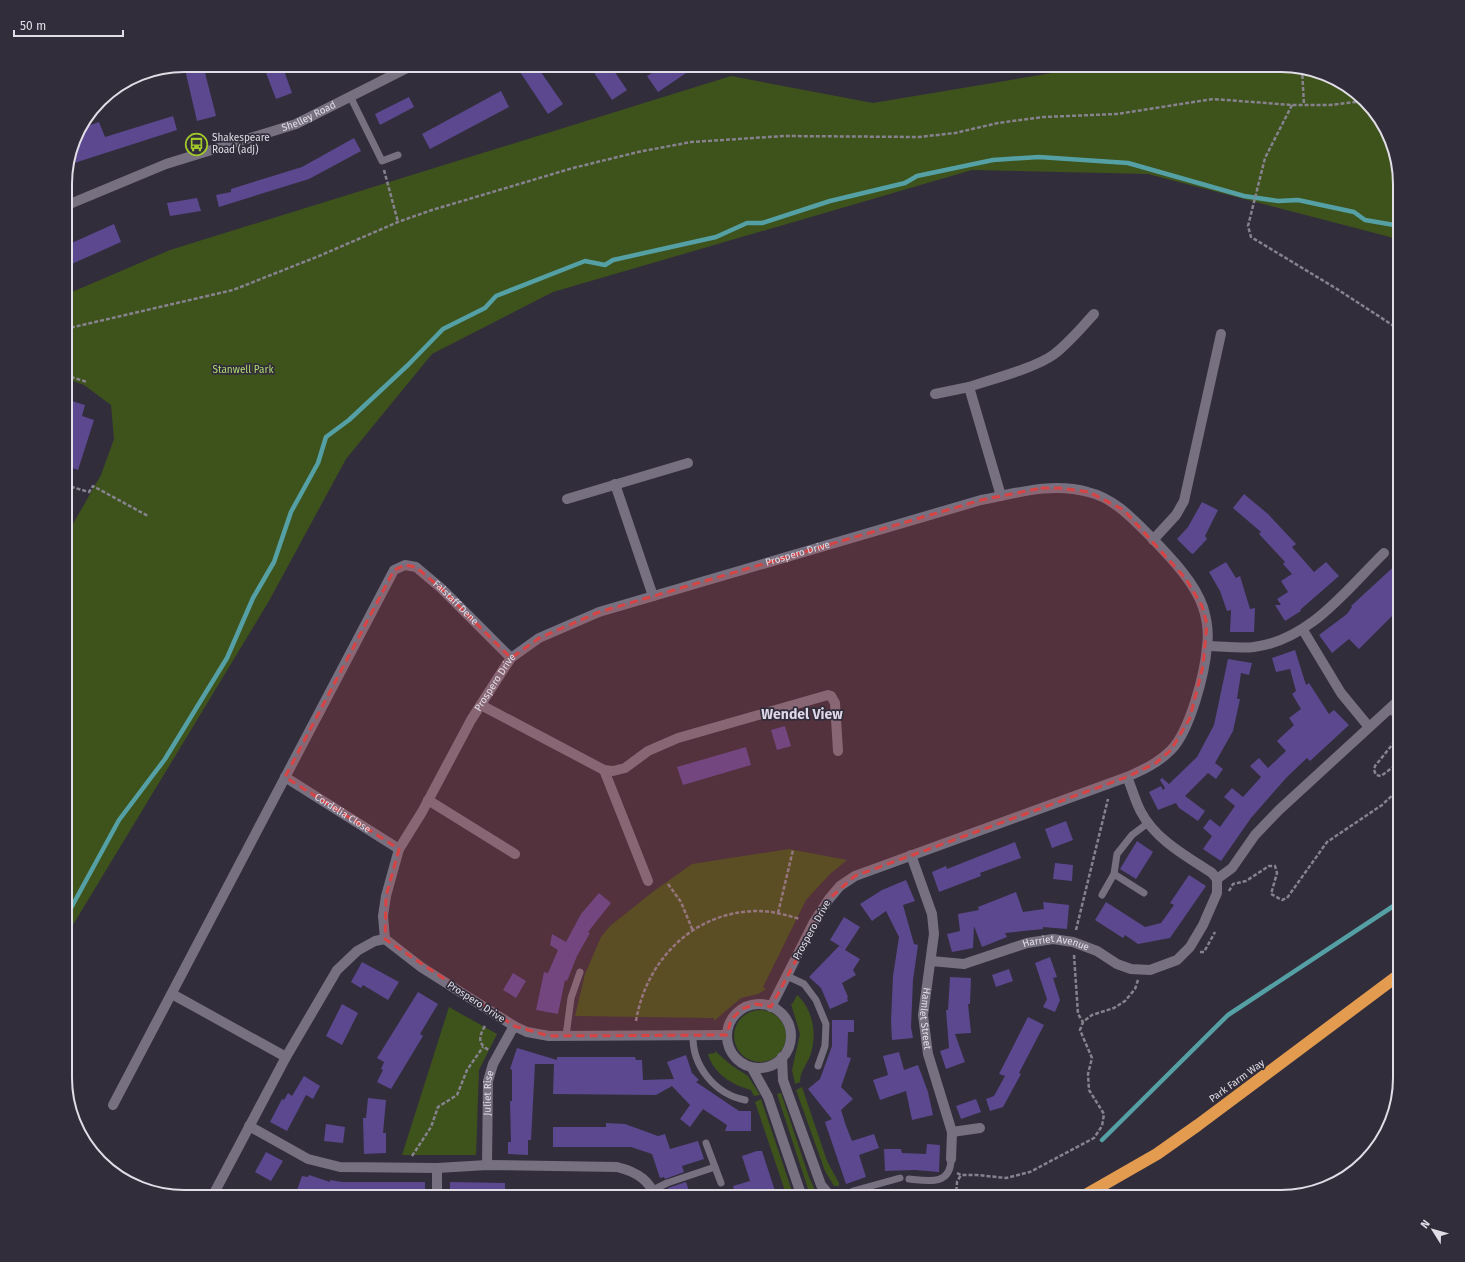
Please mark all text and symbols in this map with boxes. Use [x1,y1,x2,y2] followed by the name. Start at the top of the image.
[14,12,123,38] scale bar
[20,19,46,33] text: 50 m
[280,99,338,134] street label: Shelley Road
[184,131,210,157] bus stop icon: Shakespeare Road (adj)
[212,132,270,156] place label: Shakespeare Road (adj)
[212,364,274,376] park label: Stanwell Park
[764,539,831,569] street label: Prospero Drive
[430,578,481,628] street label: Falstaff Dene
[472,651,518,714] street label: Prospero Drive
[761,706,843,723] district label: Wendel View
[312,791,373,836] street label: Cordelia Close
[791,898,833,962] street label: Prospero Drive
[1021,933,1091,954] street label: Harriet Avenue
[445,979,507,1025] street label: Prospero Drive
[917,987,933,1051] street label: Hamlet Street
[1207,1057,1267,1105] street label: Park Farm Way
[482,1069,497,1116] street label: Juliet Rise
[1413,1210,1453,1250] north arrow
[1418,1217,1433,1231] text: N

